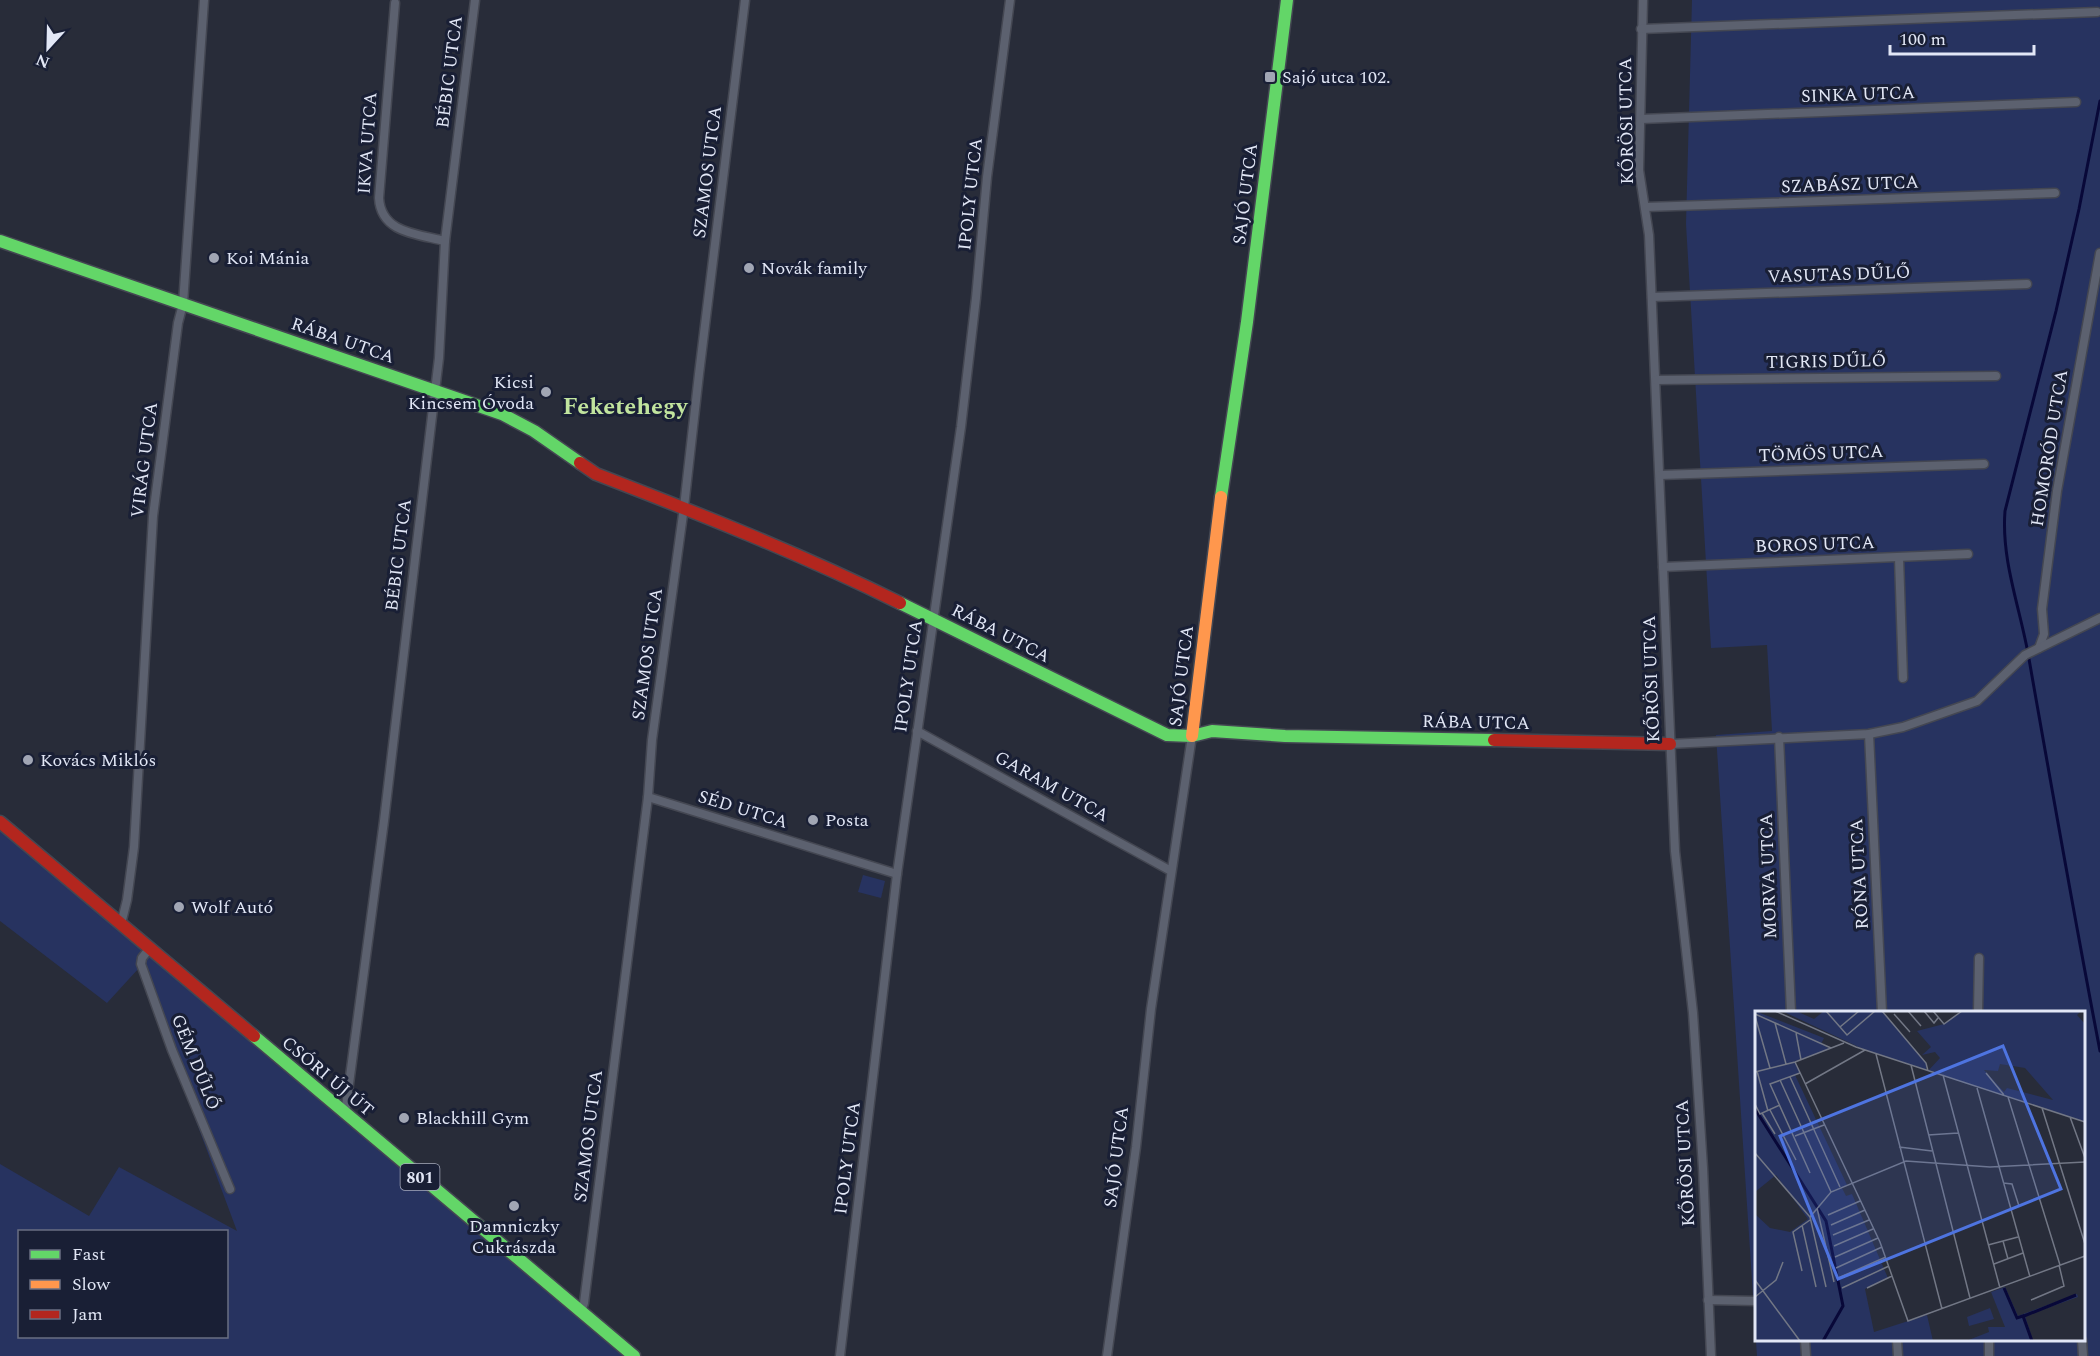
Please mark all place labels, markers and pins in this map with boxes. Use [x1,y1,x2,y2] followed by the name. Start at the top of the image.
[1282,64,1391,91] place label: Sajó utca 102.
[1263,70,1277,84] marker: Sajó utca 102.
[226,245,310,272] place label: Koi Mánia
[207,251,221,265] marker: Koi Mánia
[761,255,868,282] place label: Novák family
[742,261,756,275] marker: Novák family
[408,369,534,417] place label: Kicsi Kincsem Óvoda
[539,385,553,399] marker: Kicsi Kincsem Óvoda
[40,747,156,774] place label: Kovács Miklós
[21,753,35,767] marker: Kovács Miklós
[825,807,869,834] place label: Posta
[806,813,820,827] marker: Posta
[191,894,273,921] place label: Wolf Autó
[172,900,186,914] marker: Wolf Autó
[416,1105,529,1132] place label: Blackhill Gym
[397,1111,411,1125] marker: Blackhill Gym
[507,1199,521,1213] marker: Damniczky Cukrászda
[469,1213,560,1261] place label: Damniczky Cukrászda

